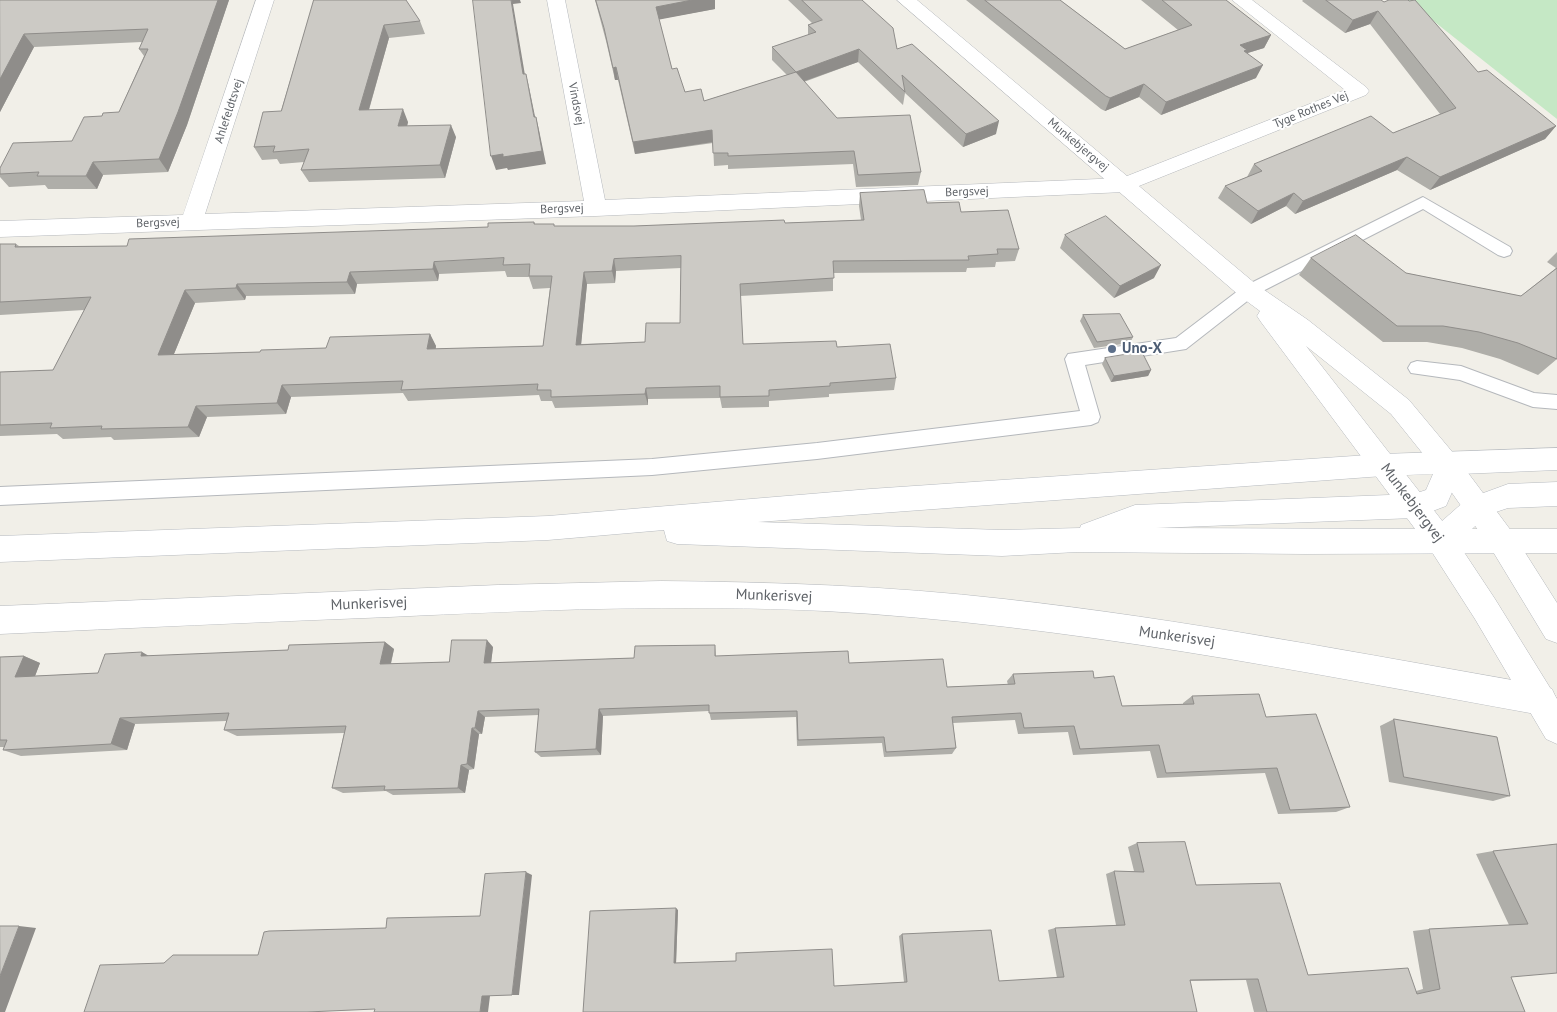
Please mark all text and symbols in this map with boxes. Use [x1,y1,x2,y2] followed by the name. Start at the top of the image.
[212,77,246,145] street label: Ahlefeldtsvej
[565,81,587,127] street label: Vindsvej
[1271,88,1351,132] street label: Tyge Rothes Vej
[1044,115,1112,175] street label: Munkebjergvej
[945,184,989,200] street label: Bergsvej
[540,201,584,217] street label: Bergsvej
[136,215,180,231] street label: Bergsvej
[1122,340,1162,358] place label: Uno-X
[1106,343,1118,355] marker: Uno-X
[1376,460,1448,546] street label: Munkebjergvej
[735,586,813,606] street label: Munkerisvej
[330,594,408,614] street label: Munkerisvej
[1138,623,1216,651] street label: Munkerisvej

